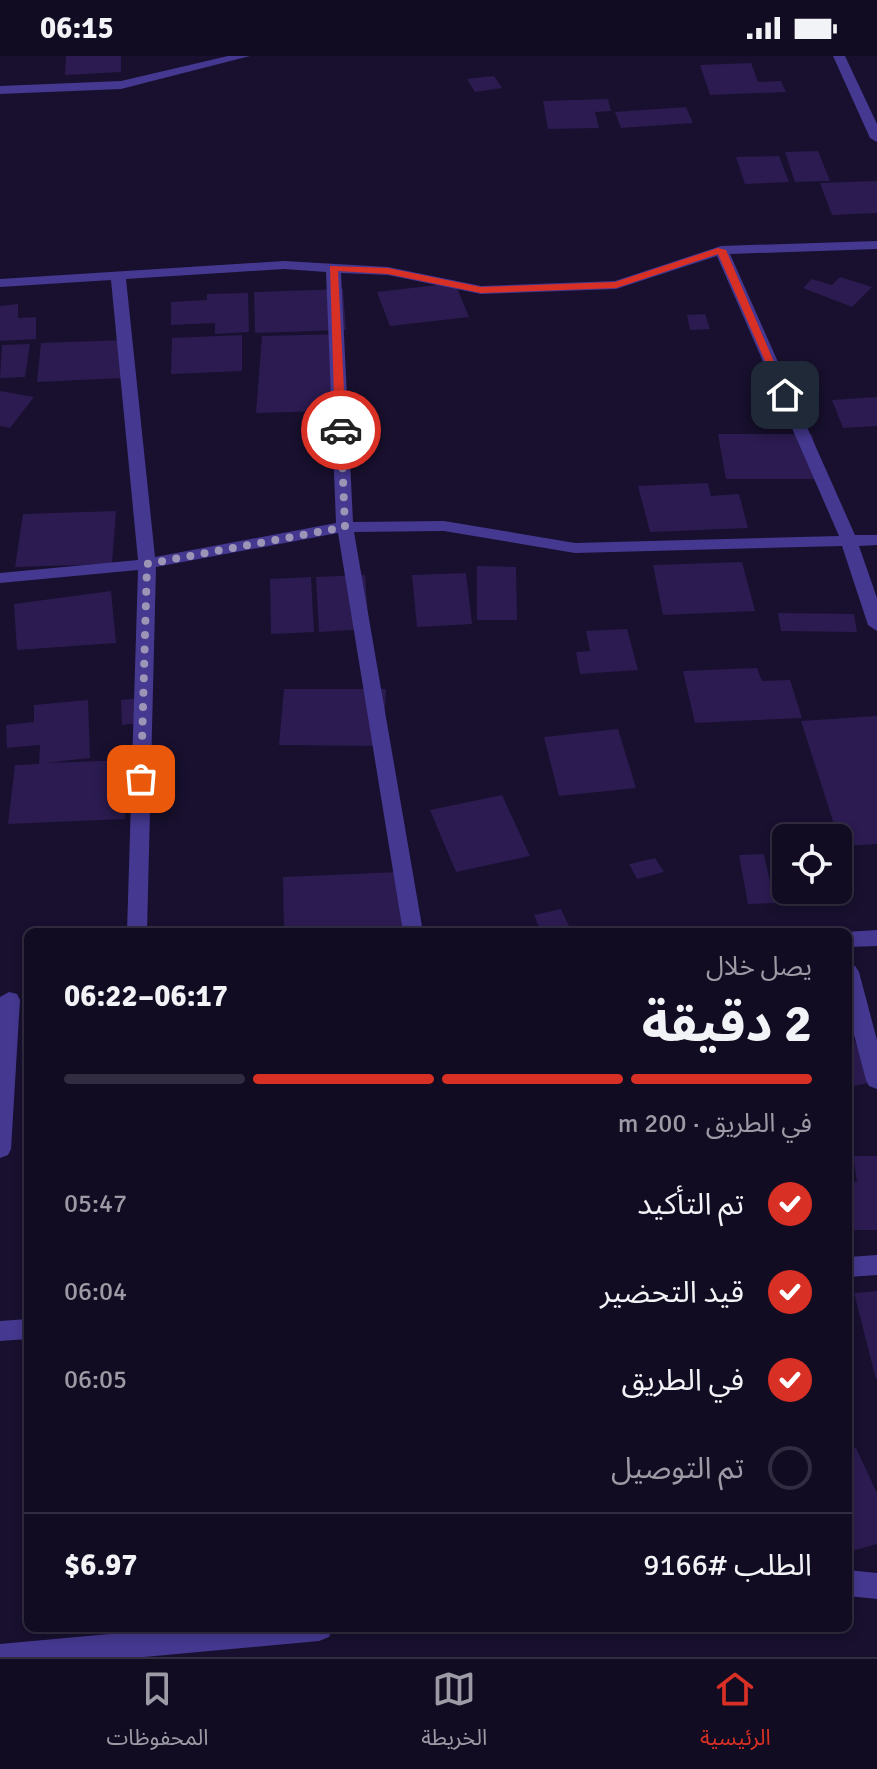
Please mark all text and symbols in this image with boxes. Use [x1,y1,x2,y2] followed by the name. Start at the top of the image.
[40,10,114,47] text: 06:15
[751,361,819,429] pin
[763,373,807,417] icon: home
[301,390,381,470] courier
[319,408,363,452] icon: car
[107,745,175,813] pin
[119,757,163,801] icon: bag
[772,824,852,904] map controls
[772,824,852,904] button: locate
[706,951,812,983] text: يصل خلال
[64,978,228,1015] text: 06:17–06:22
[642,992,812,1056] text: 2 دقيقة
[618,1108,812,1140] text: في الطريق · 200 m
[768,1182,812,1226] icon: check
[637,1186,744,1223] text: تم التأكيد
[64,1188,127,1220] text: 05:47
[768,1270,812,1314] icon: check
[600,1274,744,1311] text: قيد التحضير
[64,1276,127,1308] text: 06:04
[768,1358,812,1402] icon: check
[621,1362,744,1399] text: في الطريق
[64,1364,127,1396] text: 06:05
[611,1450,744,1487] text: تم التوصيل
[64,1547,137,1584] text: $6.97
[643,1547,812,1584] text: الطلب #9166
[106,1667,209,1761] tab: المحفوظات
[421,1667,487,1761] tab: الخريطة
[700,1667,771,1761] tab: الرئيسية

